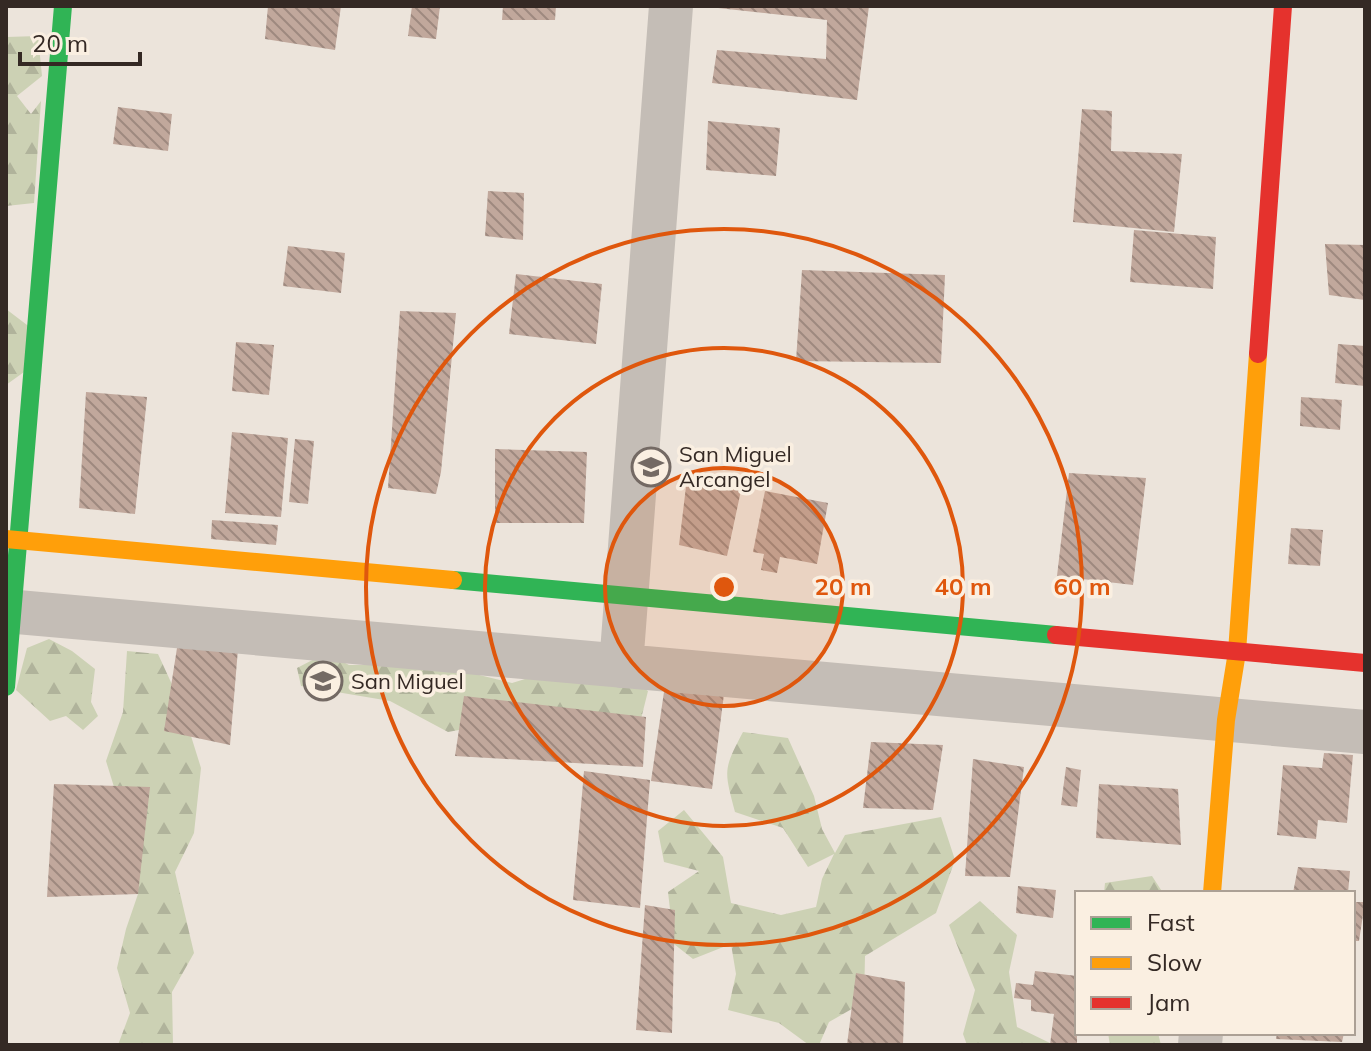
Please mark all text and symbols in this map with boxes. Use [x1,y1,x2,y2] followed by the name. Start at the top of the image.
[20,16,140,66] scale bar
[32,28,88,58] text: 20 m
[679,440,792,493] place label: San Miguel Arcangel
[630,446,672,488] school or university icon: San Miguel Arcangel
[815,571,871,601] text: 20 m
[935,571,991,601] text: 40 m
[1054,571,1110,601] text: 60 m
[710,573,738,601] centre of rings
[302,660,344,702] school or university icon: San Miguel
[351,667,464,695] place label: San Miguel
[1075,891,1355,1035] legend
[1147,907,1195,937] text: Fast
[1147,947,1202,977] text: Slow
[1147,987,1190,1017] text: Jam

